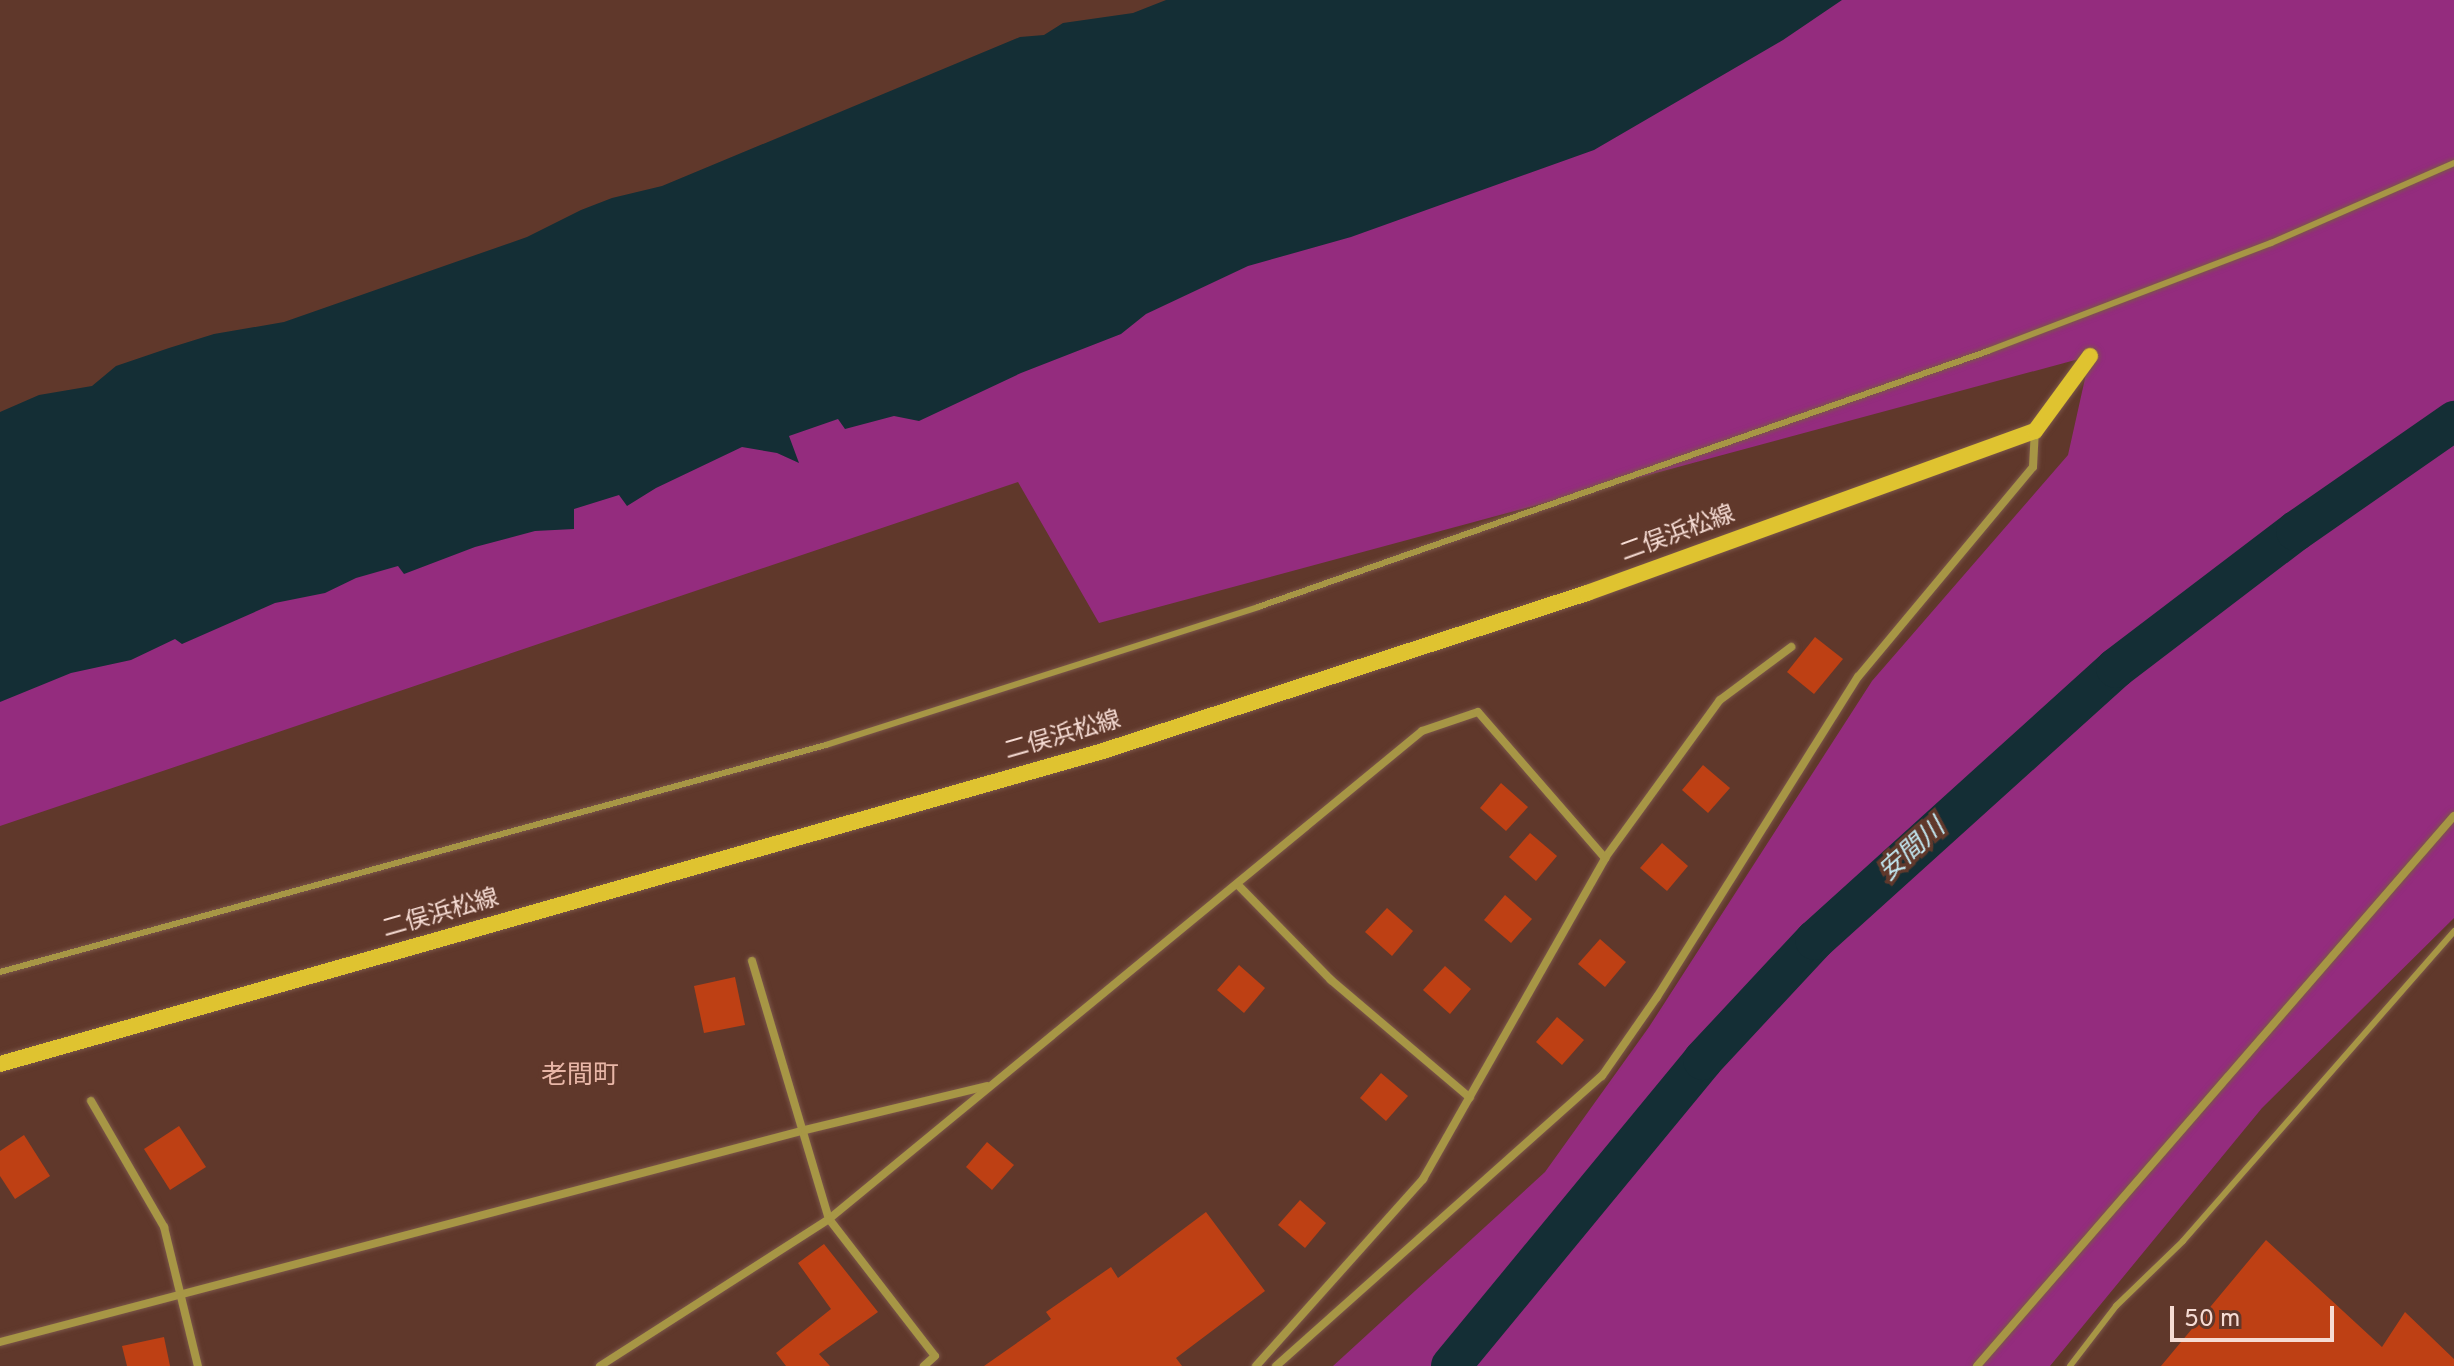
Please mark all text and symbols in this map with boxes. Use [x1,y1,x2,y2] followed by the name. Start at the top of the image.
[1617,501,1739,569] street label: 二俣浜松線
[1001,707,1125,767] street label: 二俣浜松線
[1874,813,1952,889] water label: 安間川
[379,885,503,945] street label: 二俣浜松線
[541,1061,619,1093] district label: 老間町
[2174,1290,2338,1340] scale bar
[2184,1305,2240,1335] text: 50 m

